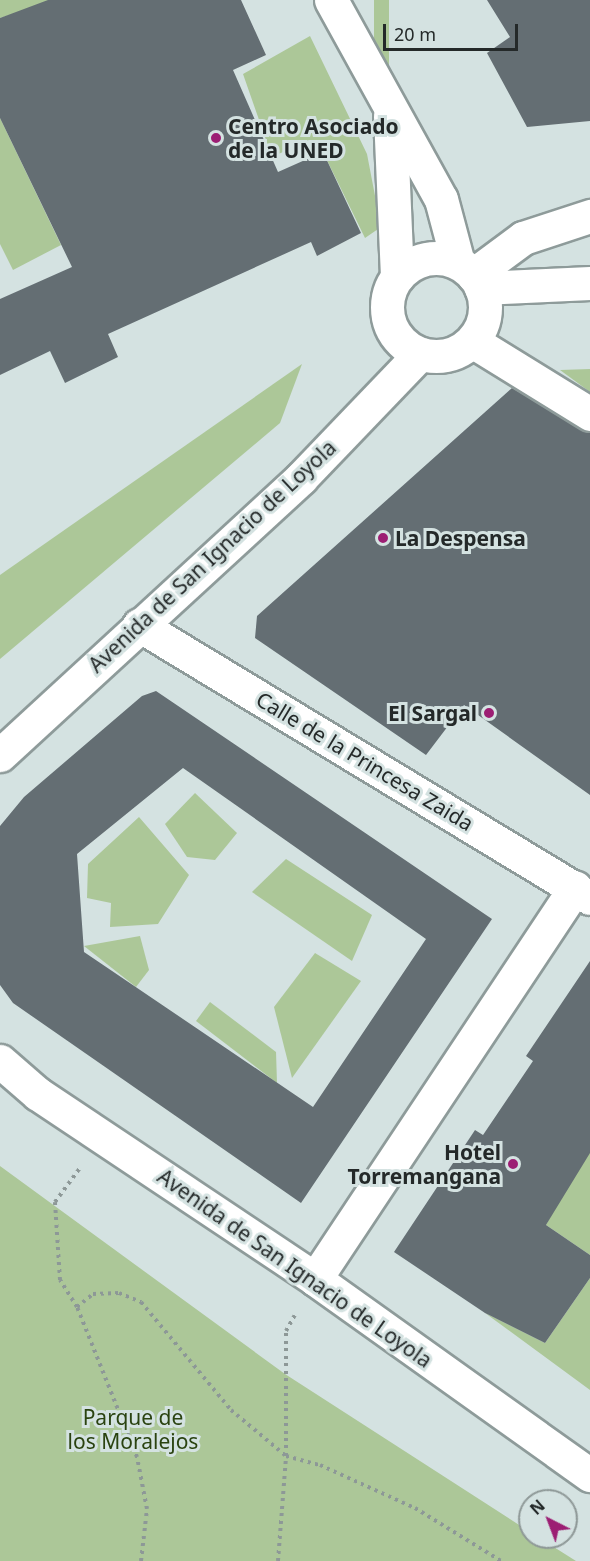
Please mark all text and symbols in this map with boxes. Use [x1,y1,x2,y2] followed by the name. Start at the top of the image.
[386,12,521,50] scale bar
[394,22,436,46] text: 20 m
[228,113,399,163] place label: Centro Asociado de la UNED
[209,131,223,145] marker: Centro Asociado de la UNED
[83,435,341,677] street label: Avenida de San Ignacio de Loyola
[395,525,526,551] place label: La Despensa
[376,531,390,545] marker: La Despensa
[252,686,478,836] street label: Calle de la Princesa Zaida
[388,700,477,726] place label: El Sargal
[482,706,496,720] marker: El Sargal
[348,1139,501,1189] place label: Hotel Torremangana
[506,1157,520,1171] marker: Hotel Torremangana
[153,1163,437,1373] street label: Avenida de San Ignacio de Loyola
[68,1404,198,1454] park label: Parque de los Moralejos
[518,1489,578,1549] north arrow
[525,1495,549,1520] text: N

